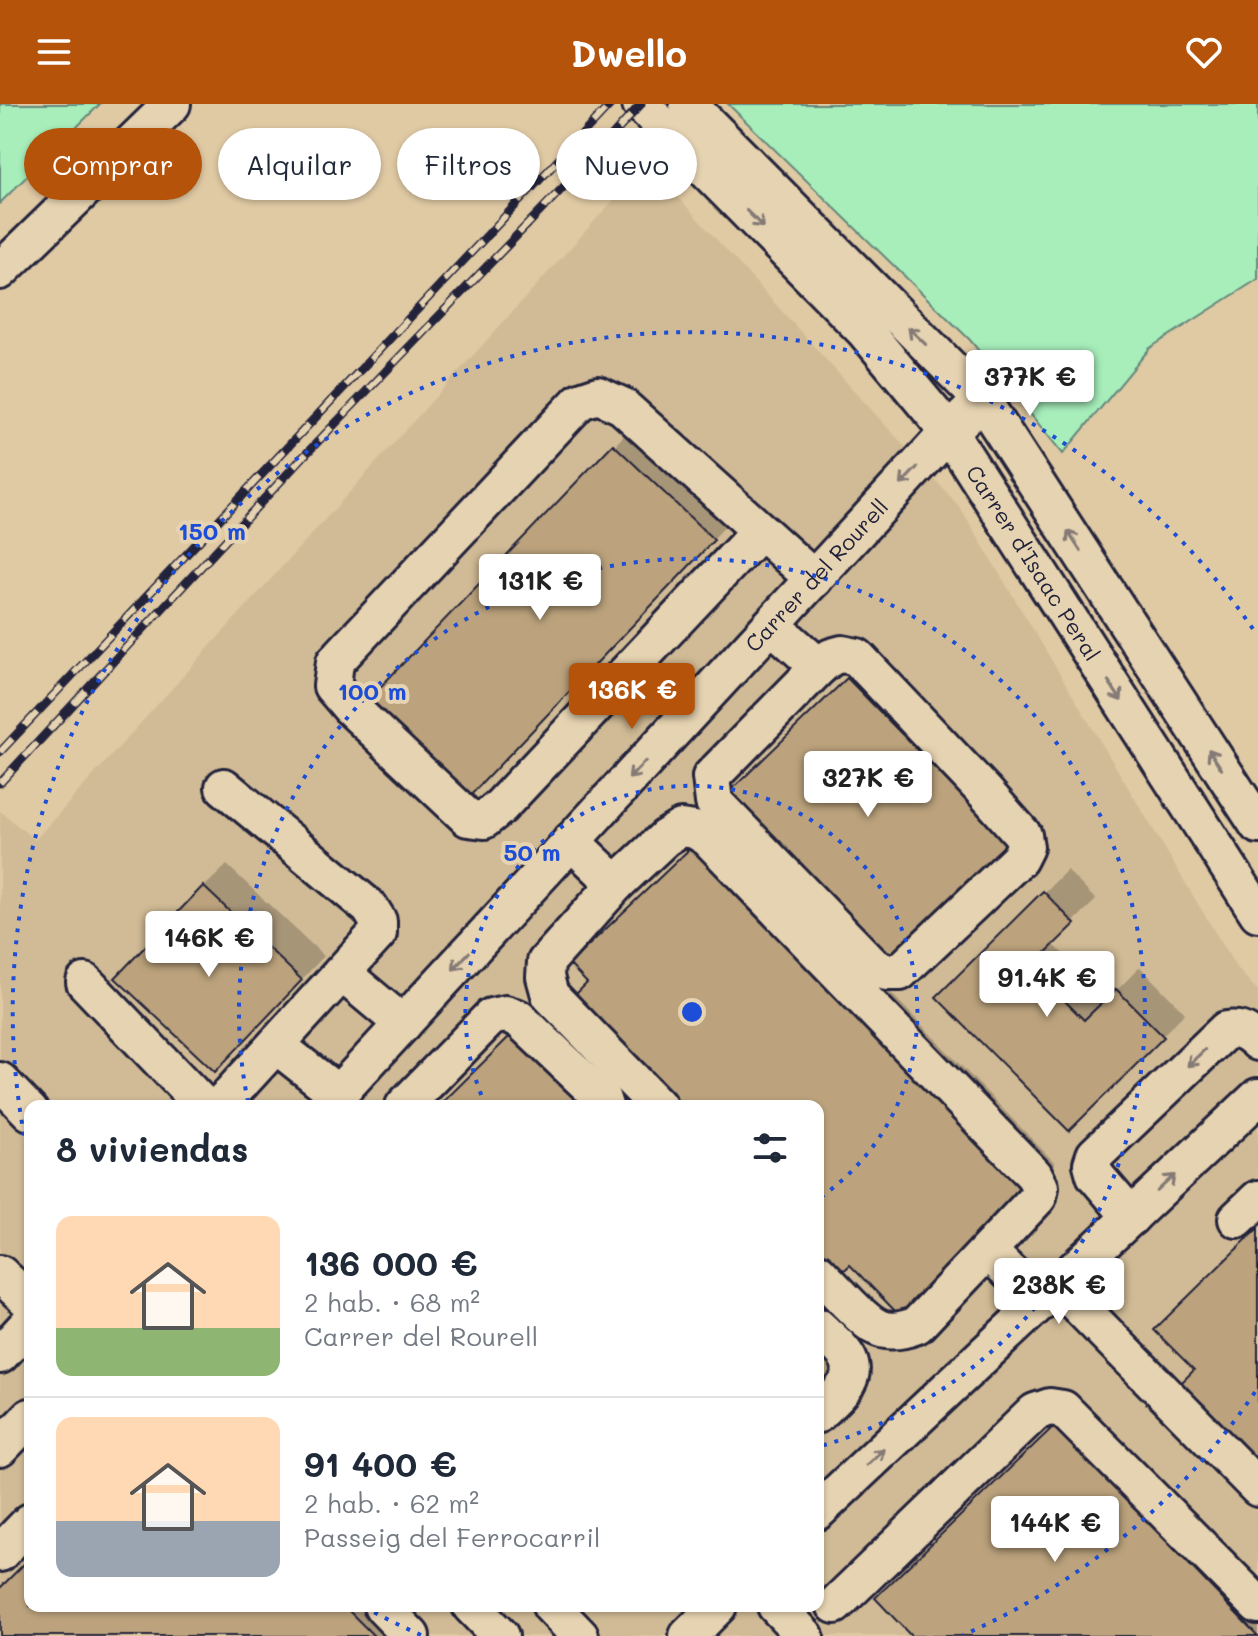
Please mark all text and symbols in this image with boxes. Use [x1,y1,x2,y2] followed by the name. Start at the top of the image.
[571,29,687,76] text: Dwello
[32,30,76,74] icon: menu
[1182,30,1226,74] icon: heart
[24,128,202,200] chip: Comprar
[218,128,381,200] chip: Alquilar
[397,128,540,200] chip: Filtros
[556,128,697,200] chip: Nuevo
[745,209,764,228] one-way arrow
[908,327,927,346] one-way arrow
[965,350,1095,418] pin: 377K €
[984,359,1076,393] text: 377K €
[960,459,1107,666] street label: Carrer d'Isaac Peral
[900,466,918,486] one-way arrow
[738,492,894,658] street label: Carrer del Rourell
[178,515,246,546] text: 150 m
[1065,530,1081,553] one-way arrow
[475,554,605,622] pin: 131K €
[497,563,583,597] text: 131K €
[567,663,697,731] pin: 136K €
[587,672,677,706] text: 136K €
[337,675,407,706] text: 100 m
[1107,679,1124,701] one-way arrow
[1207,748,1223,771] one-way arrow
[803,751,933,819] pin: 327K €
[628,760,647,780] one-way arrow
[822,760,914,794] text: 327K €
[503,836,561,867] text: 50 m
[144,911,274,979] pin: 146K €
[163,920,255,954] text: 146K €
[451,951,470,971] one-way arrow
[973,951,1121,1019] pin: 91.4K €
[997,960,1097,994] text: 91.4K €
[678,998,706,1026] centre of rings
[1186,1048,1206,1067] one-way arrow
[56,1126,248,1171] text: 8 viviendas
[748,1126,792,1170] icon: filters
[1156,1174,1176,1193] one-way arrow
[304,1240,478,1285] text: 136 000 €
[120,1248,216,1344] icon: home
[994,1258,1124,1326] pin: 238K €
[1012,1267,1106,1301] text: 238K €
[304,1285,480,1319] text: 2 hab. · 68 m²
[304,1319,538,1353] text: Carrer del Rourell
[304,1441,457,1486] text: 91 400 €
[865,1448,885,1467] one-way arrow
[120,1449,216,1545] icon: home
[304,1486,479,1520] text: 2 hab. · 62 m²
[990,1496,1120,1564] pin: 144K €
[1009,1505,1101,1539] text: 144K €
[304,1520,600,1554] text: Passeig del Ferrocarril

